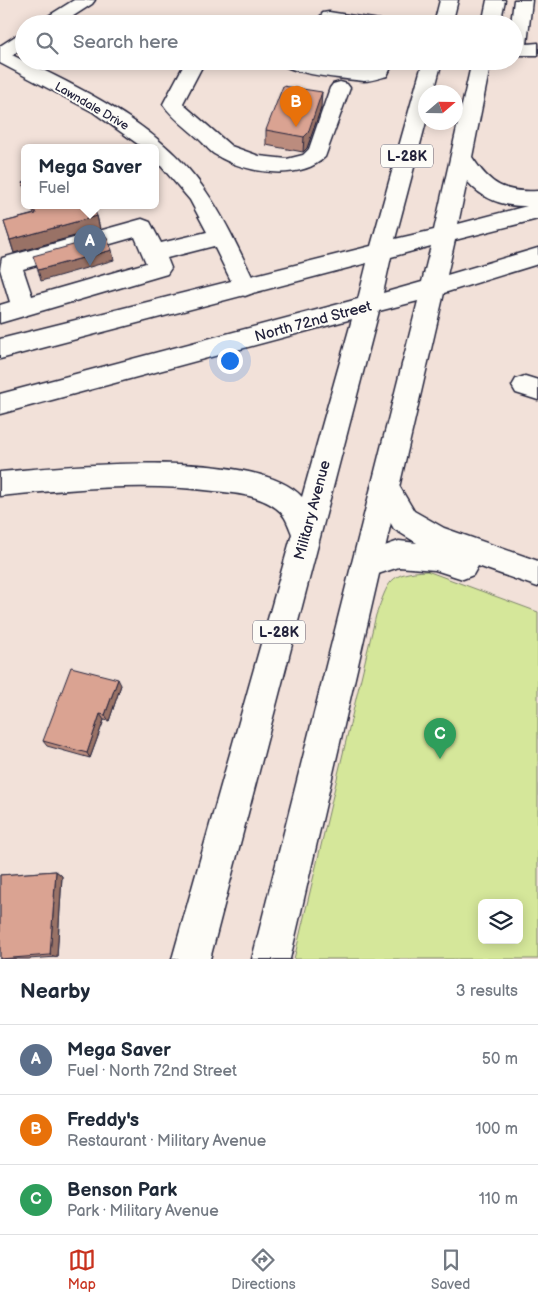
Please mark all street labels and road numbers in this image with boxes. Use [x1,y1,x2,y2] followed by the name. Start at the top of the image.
[52,79,131,134] street label: Lawndale Drive
[381,144,433,168] road number: L-28K
[253,297,374,346] street label: North 72nd Street
[290,458,335,562] street label: Military Avenue
[253,620,305,644] road number: L-28K

